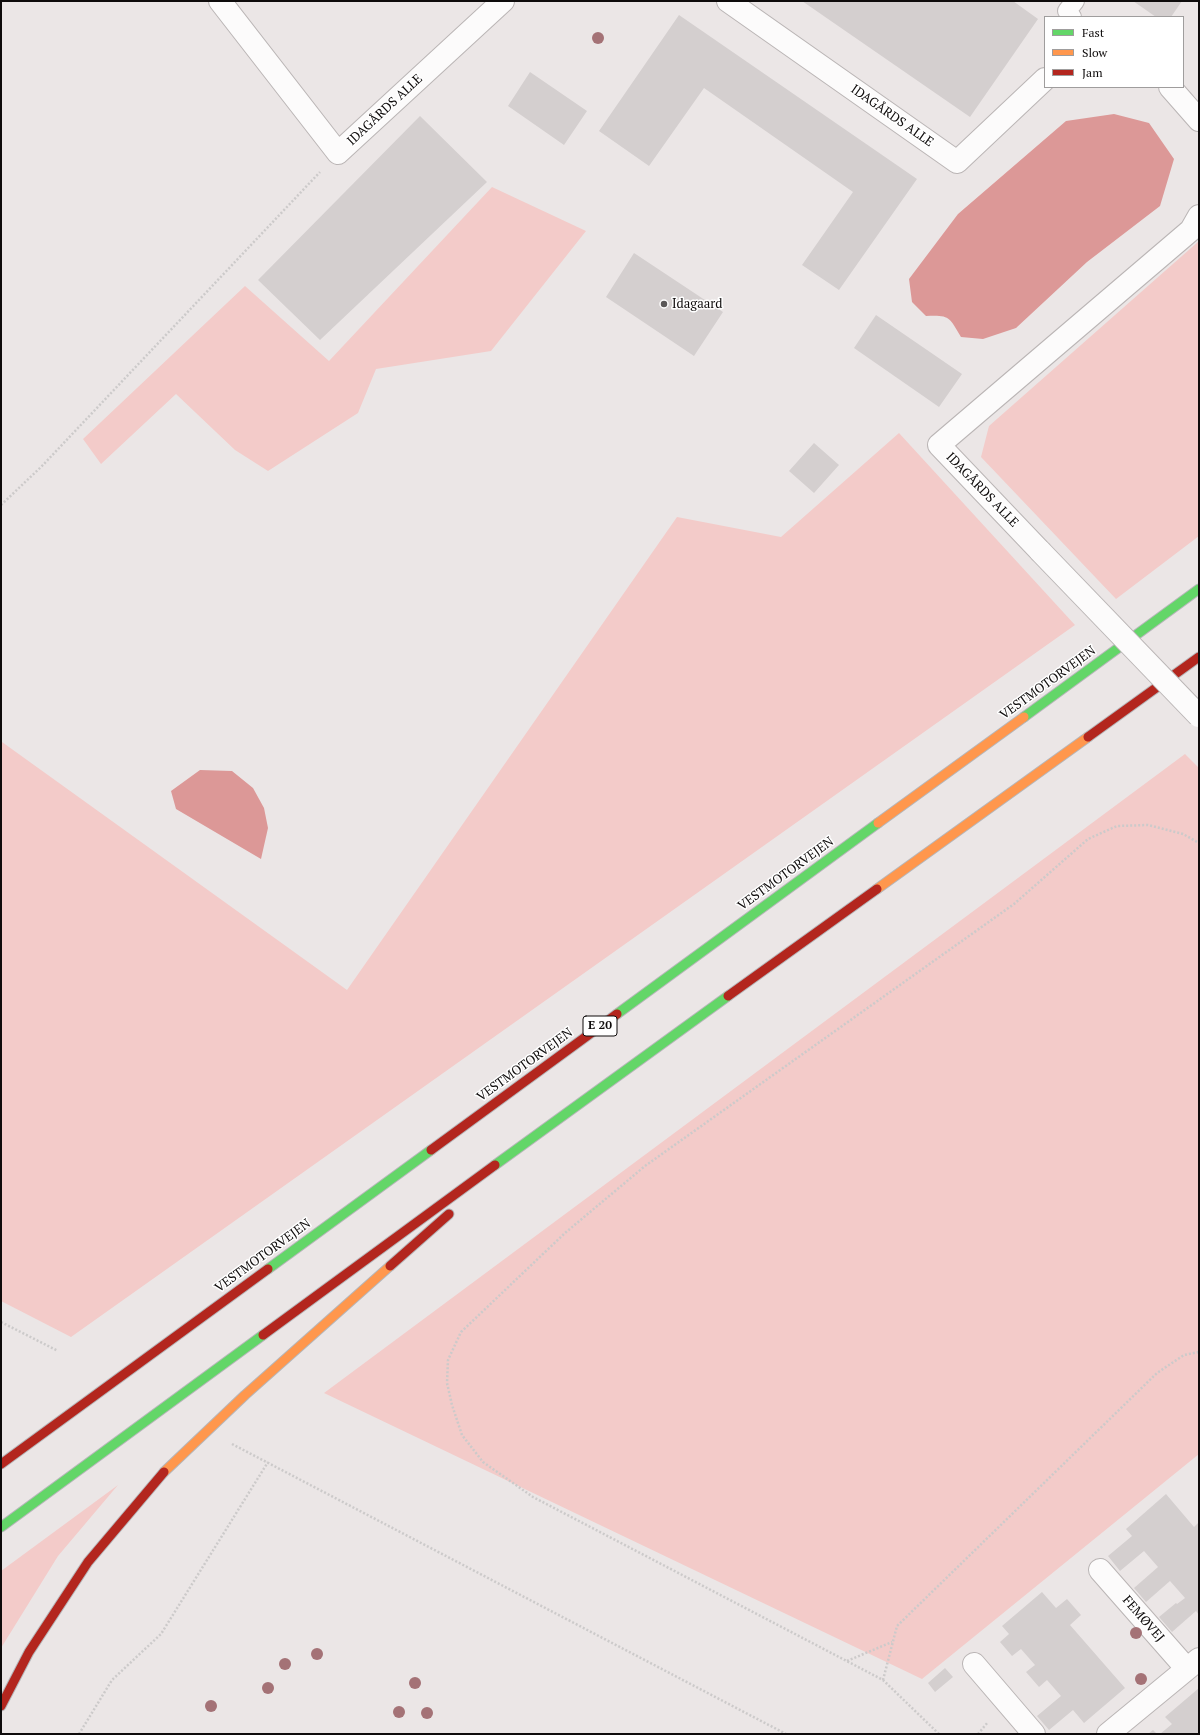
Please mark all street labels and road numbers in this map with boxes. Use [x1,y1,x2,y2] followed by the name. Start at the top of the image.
[344,71,426,149] street label: IDAGÅRDS ALLE
[848,82,936,150] street label: IDAGÅRDS ALLE
[943,450,1021,530] street label: IDAGÅRDS ALLE
[997,643,1099,723] street label: VESTMOTORVEJEN
[735,834,837,914] street label: VESTMOTORVEJEN
[583,1016,617,1036] road number: E 20
[474,1025,576,1105] street label: VESTMOTORVEJEN
[212,1216,314,1296] street label: VESTMOTORVEJEN
[1119,1593,1167,1645] street label: FEMØVEJ

